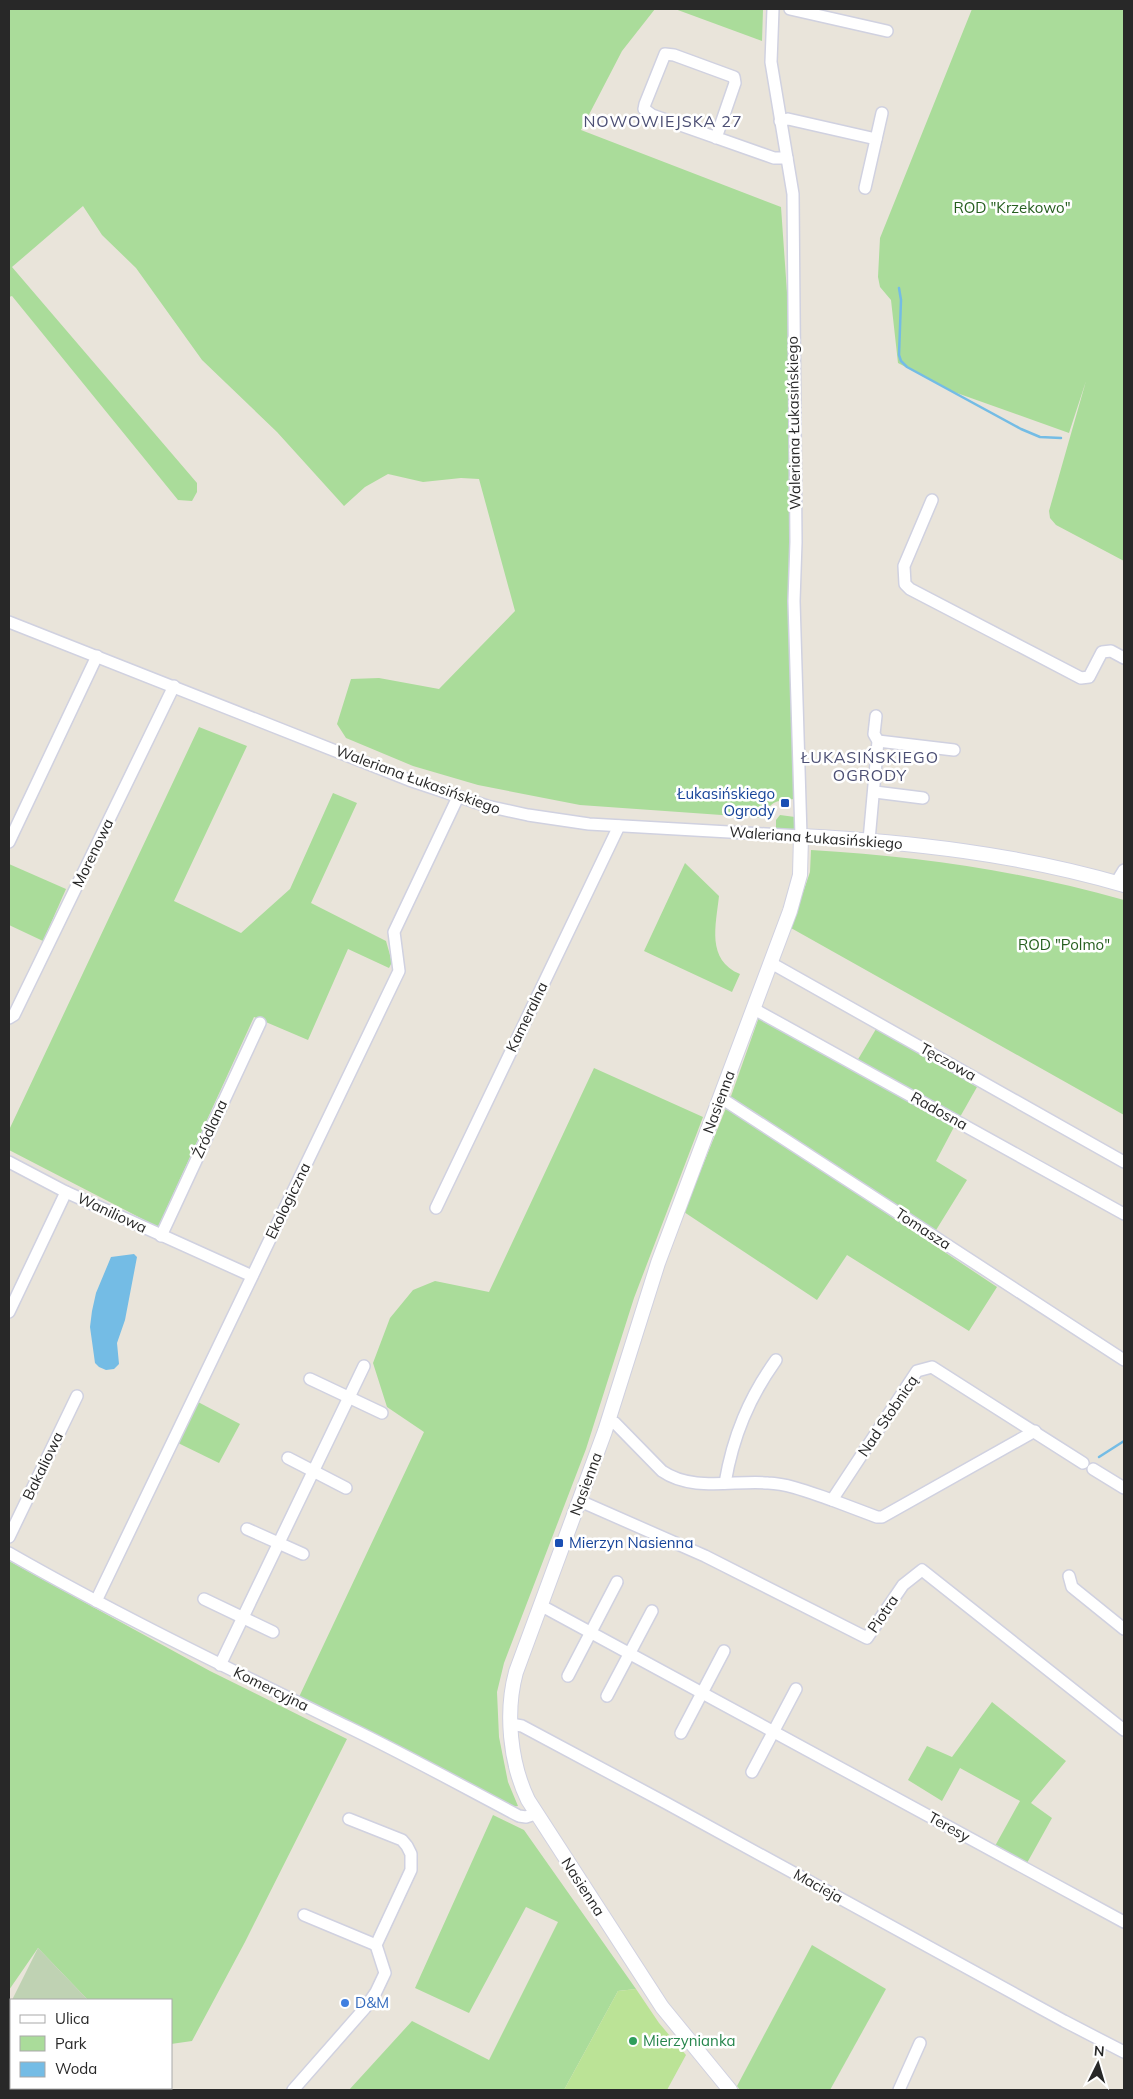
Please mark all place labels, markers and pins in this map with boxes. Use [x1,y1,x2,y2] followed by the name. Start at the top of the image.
[676,784,775,820] place label: Łukasińskiego Ogrody
[779,797,791,809] marker: Łukasińskiego Ogrody
[569,1533,693,1552] place label: Mierzyn Nasienna
[553,1537,565,1549] marker: Mierzyn Nasienna
[355,1993,389,2012] place label: D&M
[339,1997,351,2009] marker: D&M
[643,2031,736,2050] place label: Mierzynianka
[627,2035,639,2047] marker: Mierzynianka

